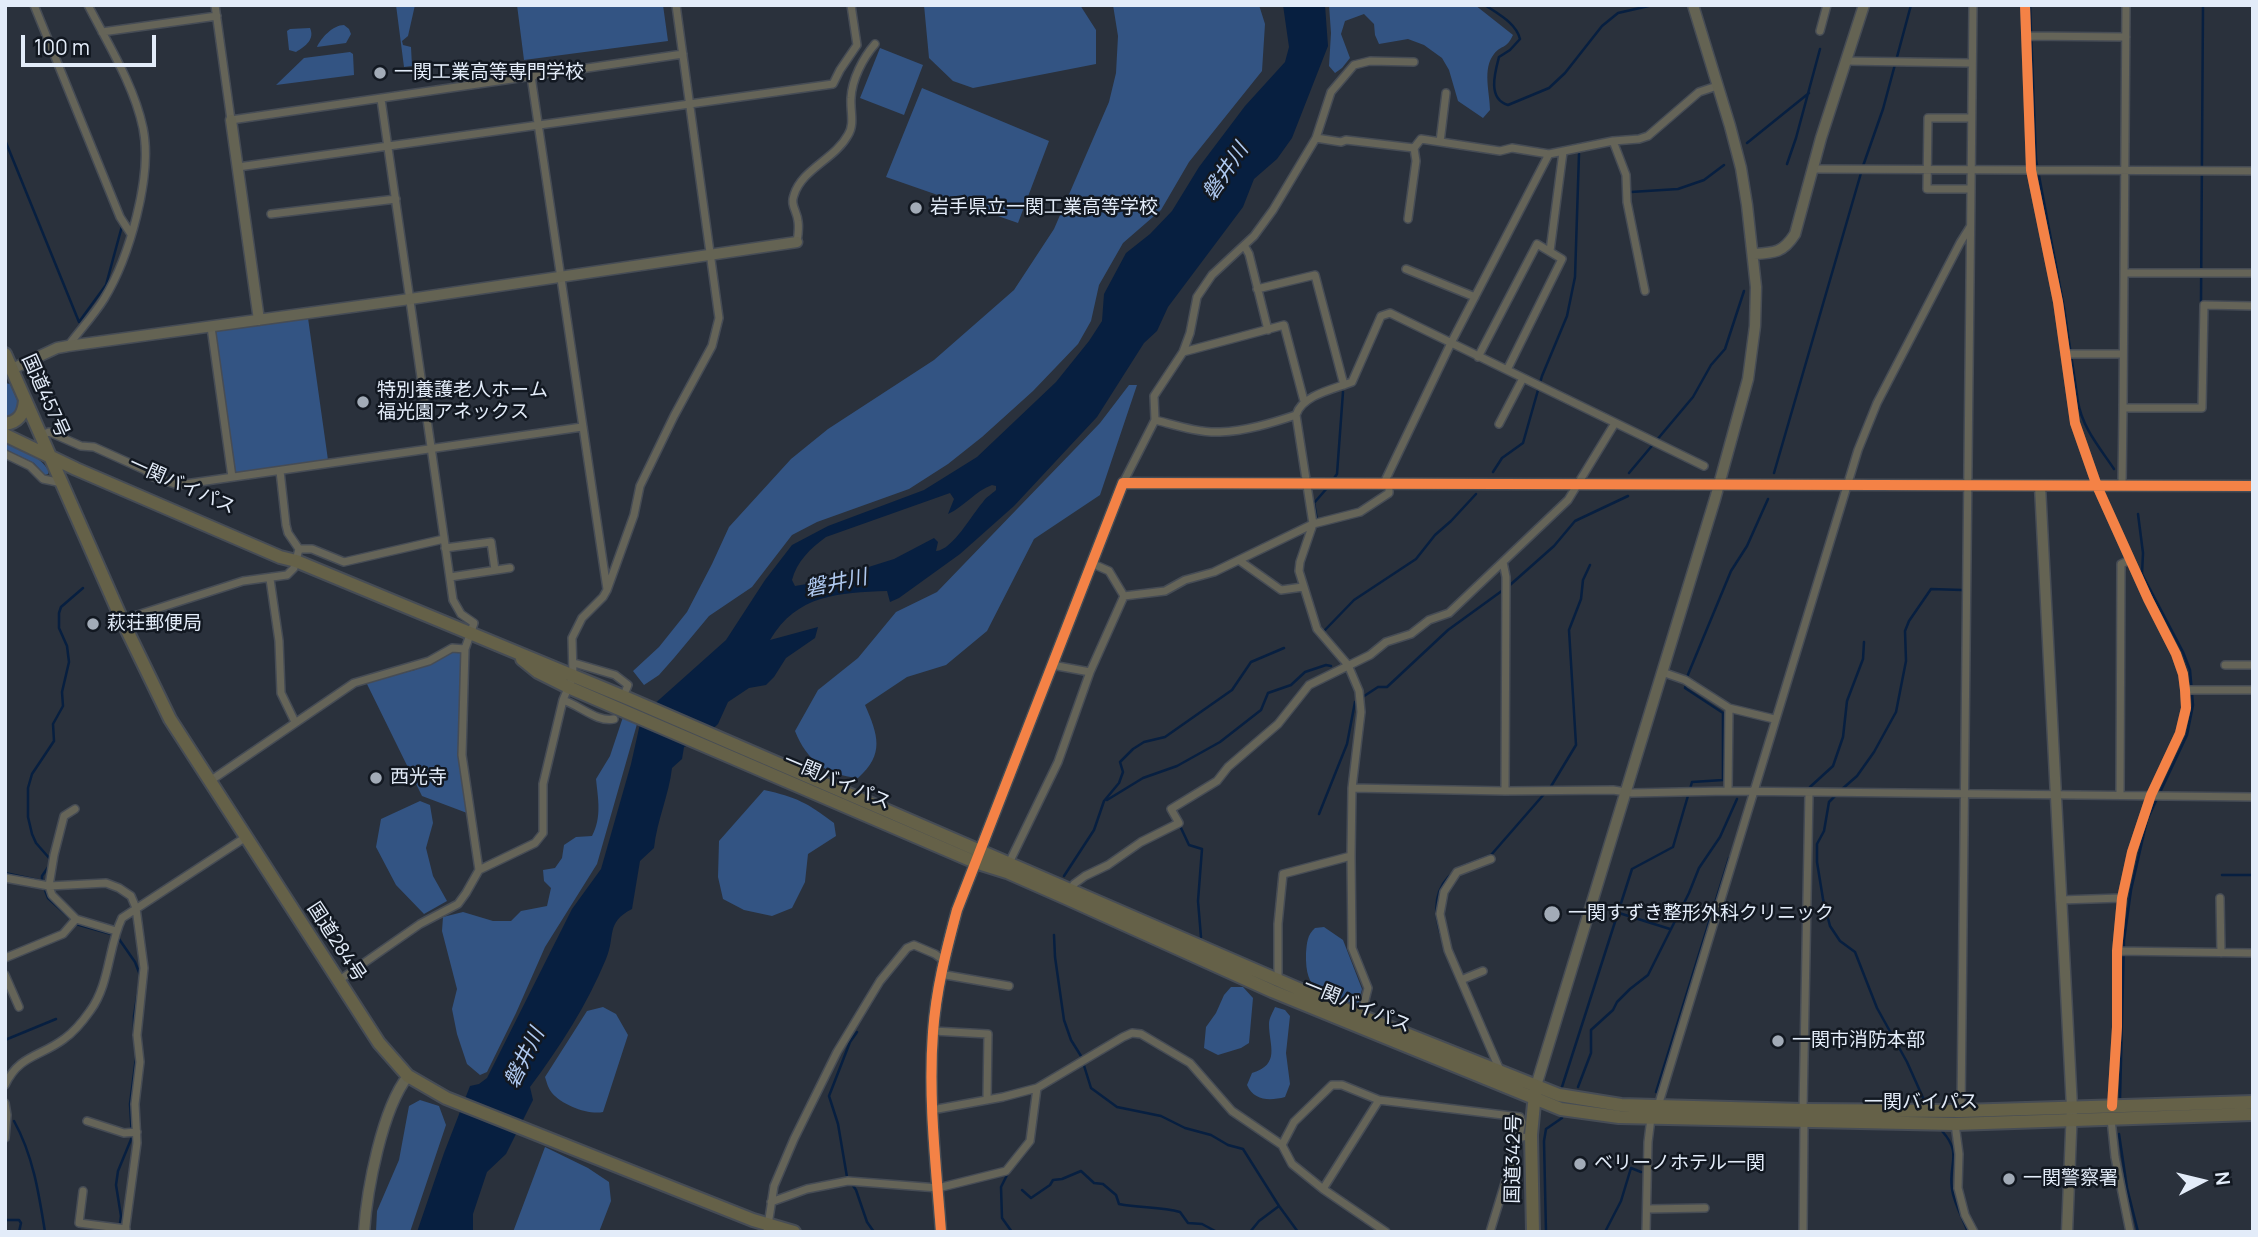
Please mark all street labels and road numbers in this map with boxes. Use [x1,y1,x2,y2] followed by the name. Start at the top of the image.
[17,351,73,441] street label: 国道457号
[125,452,239,520] street label: 一関バイパス
[780,749,894,815] street label: 一関バイパス
[302,898,370,986] street label: 国道284号
[1300,974,1414,1038] street label: 一関バイパス
[1864,1092,1978,1114] street label: 一関バイパス
[1502,1114,1526,1204] street label: 国道342号

